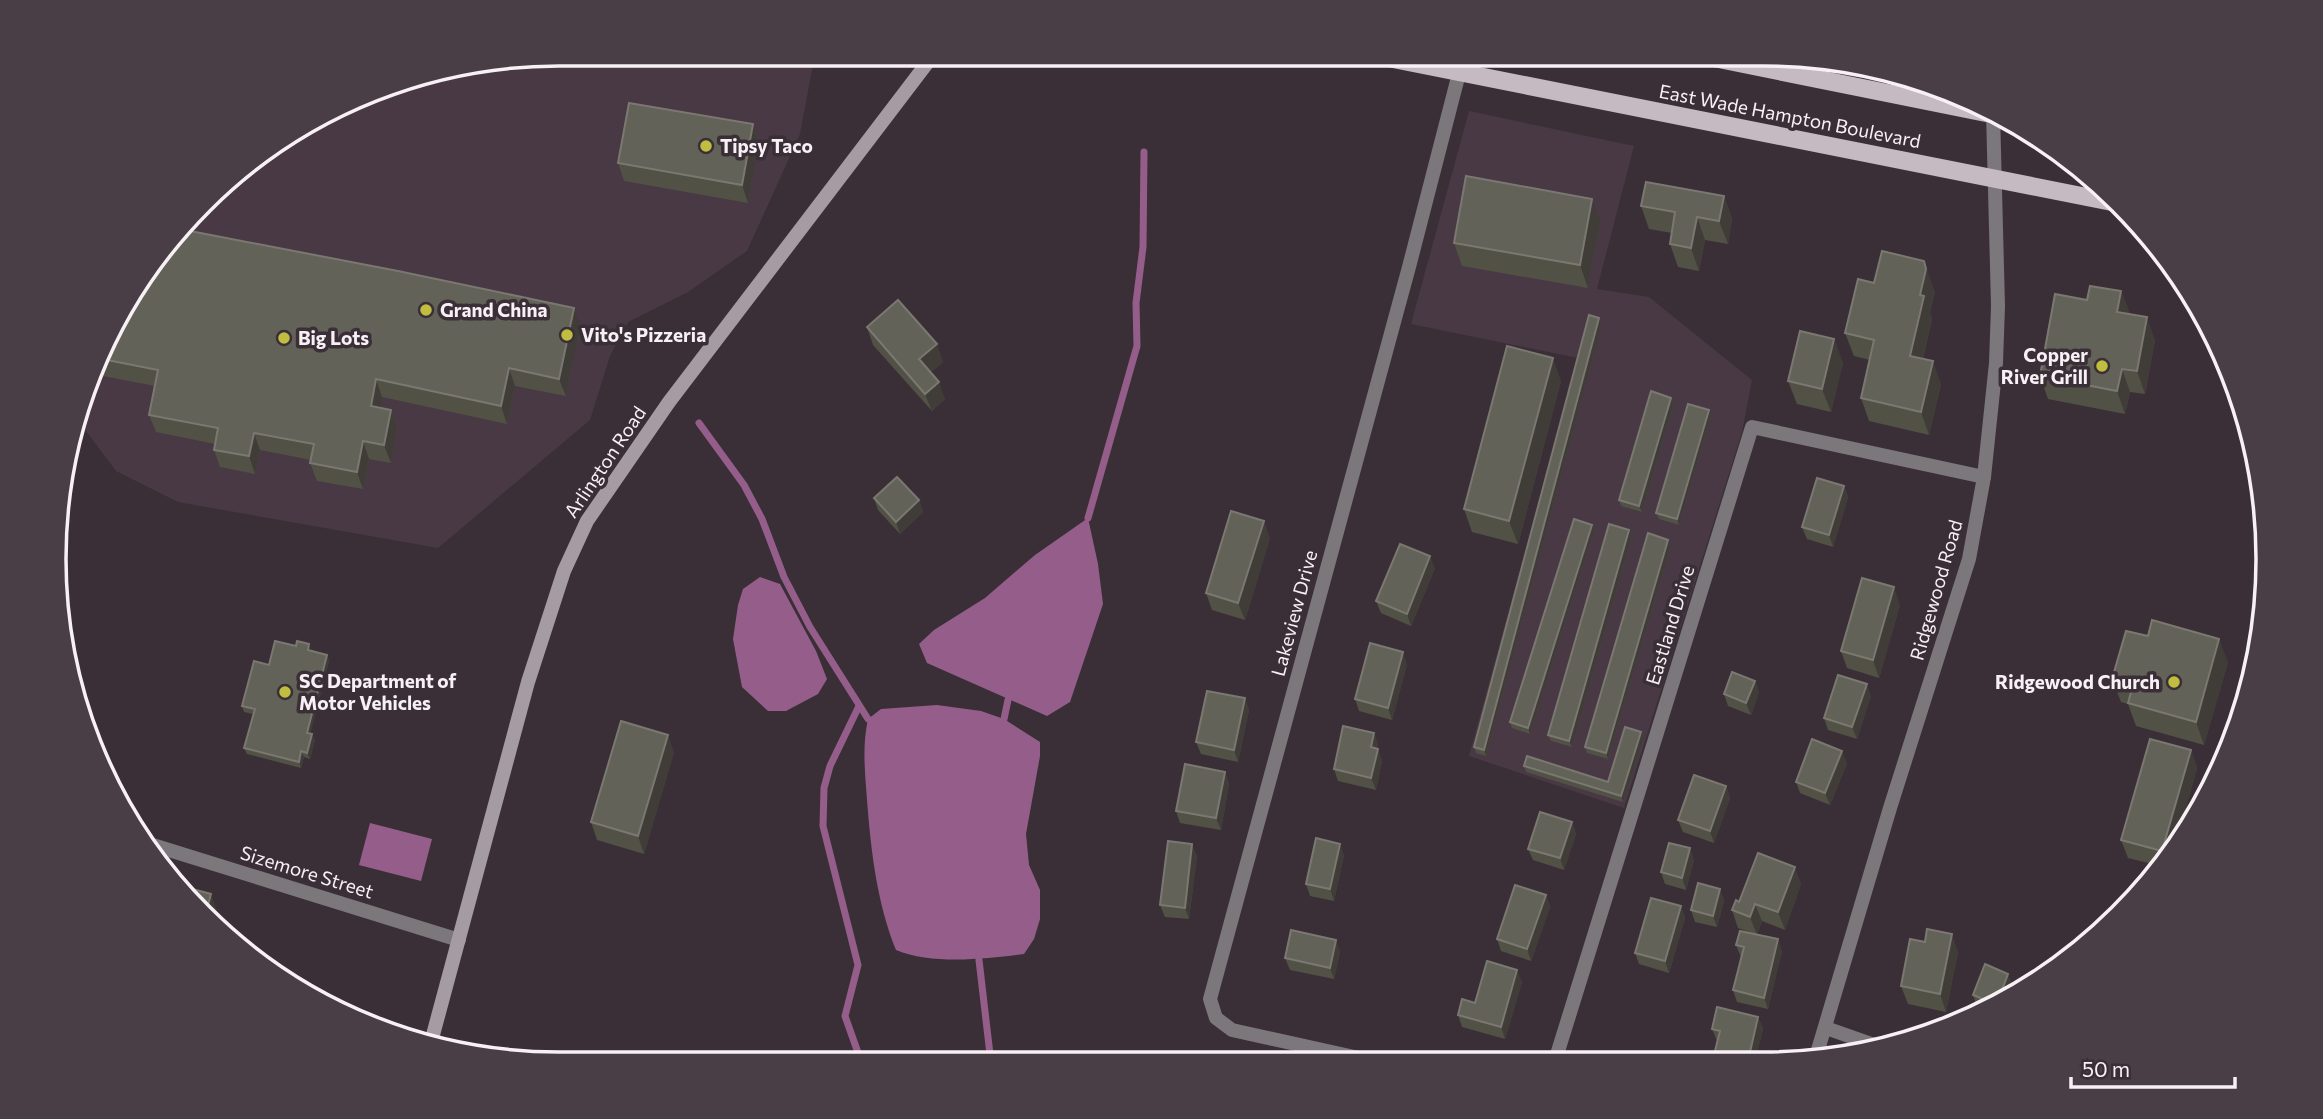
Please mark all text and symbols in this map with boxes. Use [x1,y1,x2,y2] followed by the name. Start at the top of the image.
[1657,79,1923,152] street label: East Wade Hampton Boulevard
[720,134,813,157] place label: Tipsy Taco
[698,138,714,154] marker: Tipsy Taco
[440,298,548,321] place label: Grand China
[418,302,434,318] marker: Grand China
[581,323,706,346] place label: Vito's Pizzeria
[298,326,369,349] place label: Big Lots
[559,327,575,343] marker: Vito's Pizzeria
[276,330,292,346] marker: Big Lots
[2001,343,2088,388] place label: Copper River Grill
[2094,358,2110,374] marker: Copper River Grill
[559,402,650,522] street label: Arlington Road
[1904,517,1967,663] street label: Ridgewood Road
[1266,547,1321,678] street label: Lakeview Drive
[1640,562,1699,687] street label: Eastland Drive
[299,669,457,714] place label: SC Department of Motor Vehicles
[1995,670,2160,693] place label: Ridgewood Church
[2166,674,2182,690] marker: Ridgewood Church
[277,684,293,700] marker: SC Department of Motor Vehicles
[238,840,377,903] street label: Sizemore Street
[2071,1046,2236,1090] scale bar
[2082,1056,2130,1081] text: 50 m

